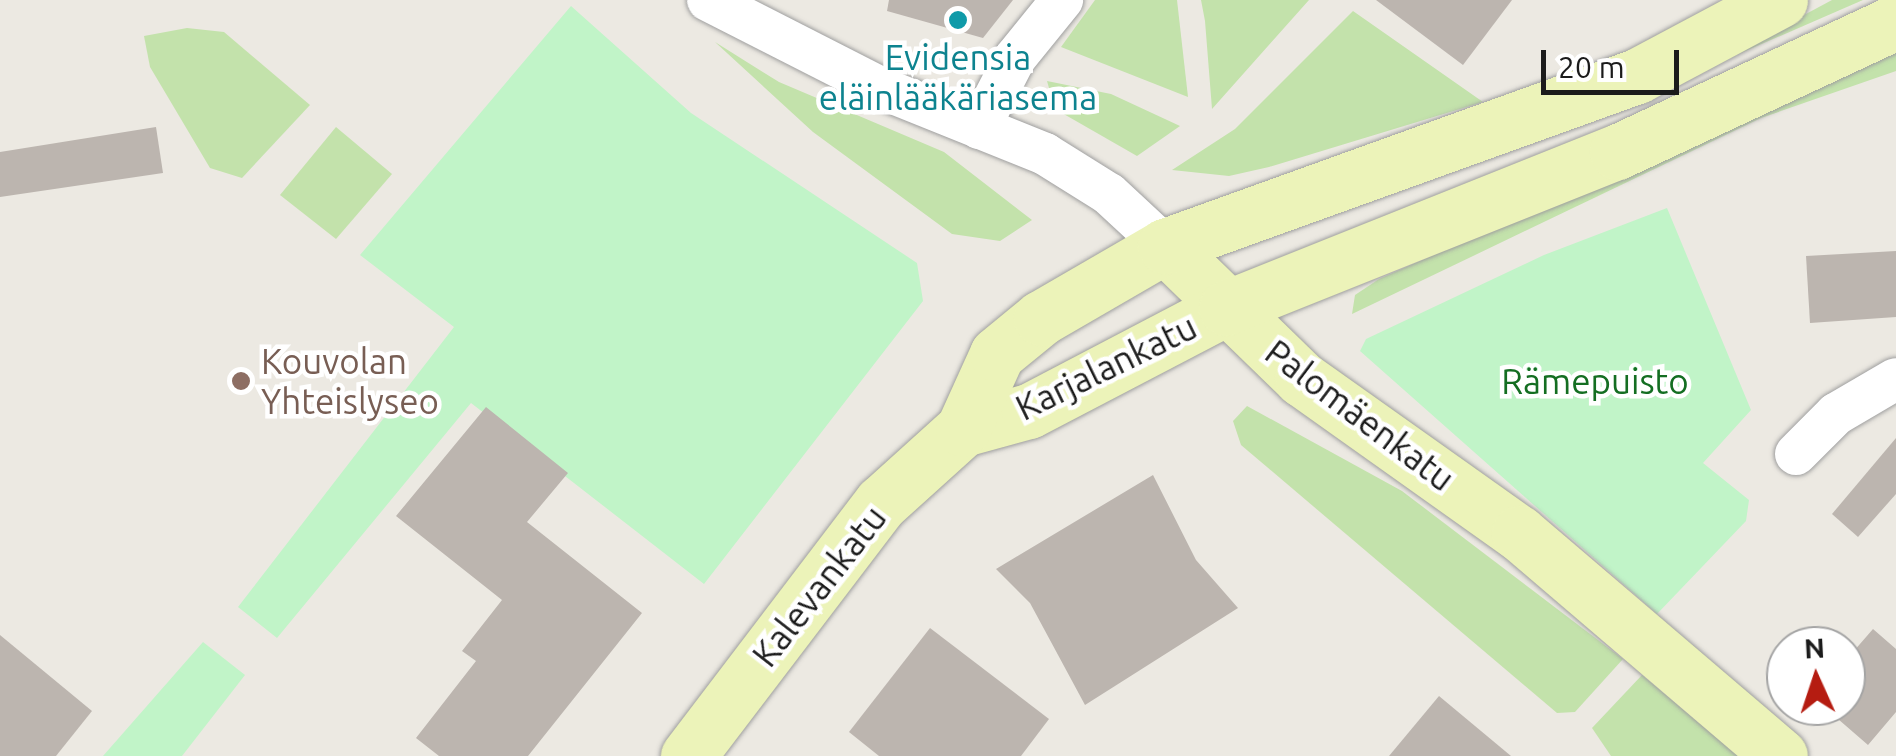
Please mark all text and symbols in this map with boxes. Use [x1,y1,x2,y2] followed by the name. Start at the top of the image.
[947,9,969,31] marker: Evidensia eläinlääkäriasema
[1546,30,1684,92] scale bar
[819,36,1097,118] place label: Evidensia eläinlääkäriasema
[1558,50,1625,84] text: 20 m
[1009,305,1203,429] street label: Karjalankatu
[1257,330,1463,500] street label: Palomäenkatu
[261,340,439,422] place label: Kouvolan Yhteislyseo
[1501,360,1689,402] park label: Rämepuisto
[230,370,252,392] marker: Kouvolan Yhteislyseo
[743,497,895,675] street label: Kalevankatu
[1766,626,1866,726] north arrow
[1803,632,1826,664] text: N

